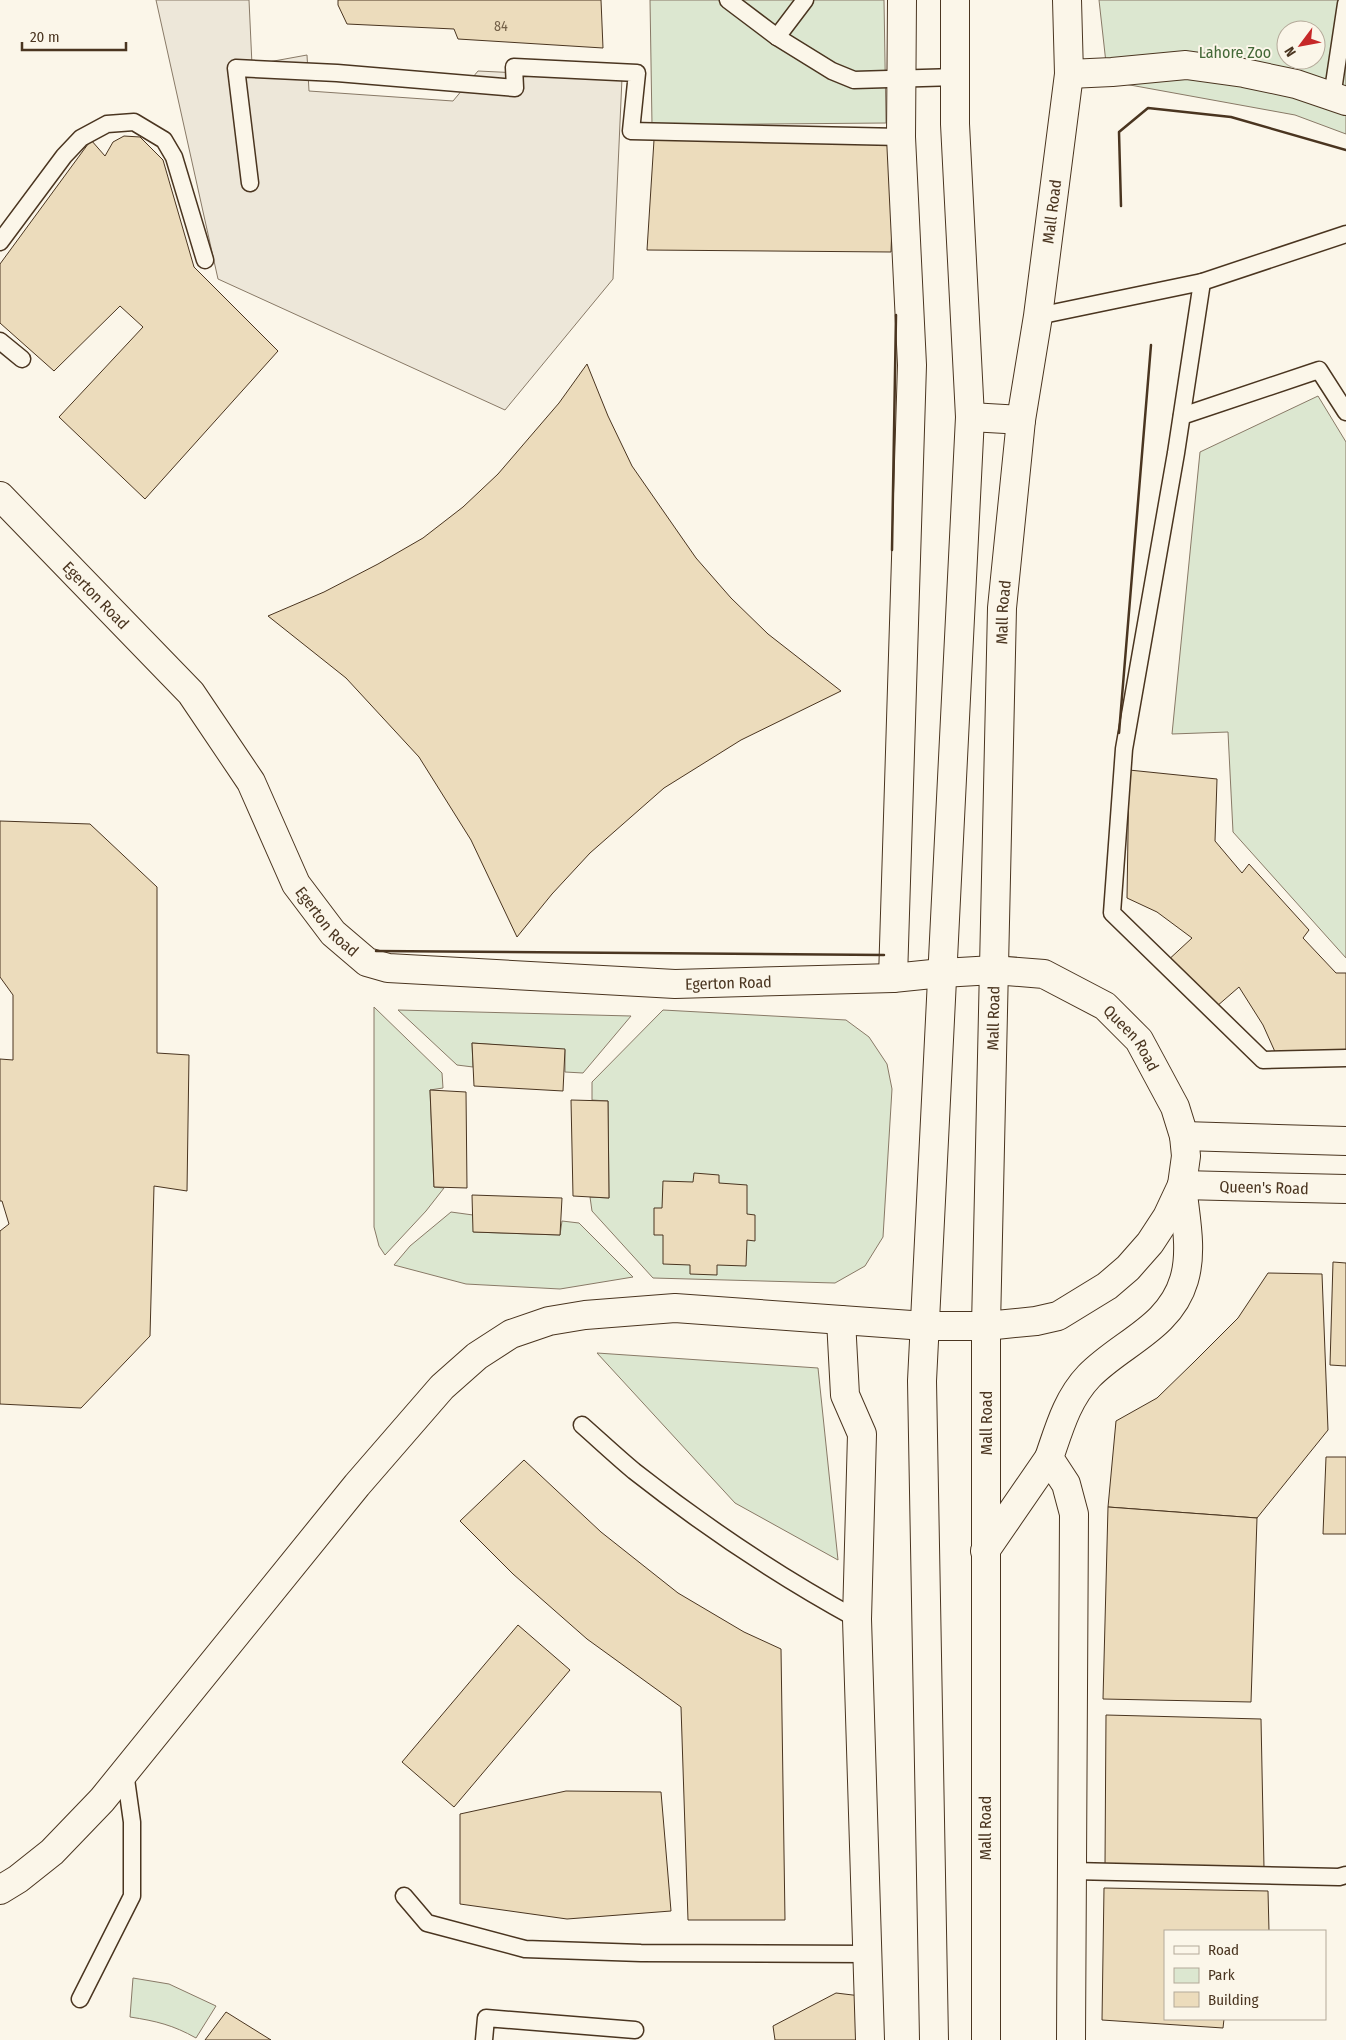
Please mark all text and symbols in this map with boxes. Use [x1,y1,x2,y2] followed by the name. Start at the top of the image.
[494,18,508,35] house number: 84
[22,20,126,52] scale bar
[1276,20,1326,70] north arrow
[30,28,60,46] text: 20 m
[1199,43,1271,62] park label: Lahore Zoo
[1281,44,1300,60] text: N
[1038,178,1065,245] street label: Mall Road
[59,558,133,633] street label: Egerton Road
[992,579,1015,645] street label: Mall Road
[291,883,362,961] street label: Egerton Road
[685,972,772,994] street label: Egerton Road
[983,986,1004,1051] street label: Mall Road
[1099,1001,1163,1074] street label: Queen Road
[1219,1177,1309,1198] street label: Queen's Road
[977,1391,996,1455] street label: Mall Road
[976,1796,995,1860] street label: Mall Road
[1164,1930,1326,2020] legend
[1208,1941,1239,1959] text: Road
[1208,1966,1235,1984] text: Park
[1208,1991,1259,2009] text: Building

